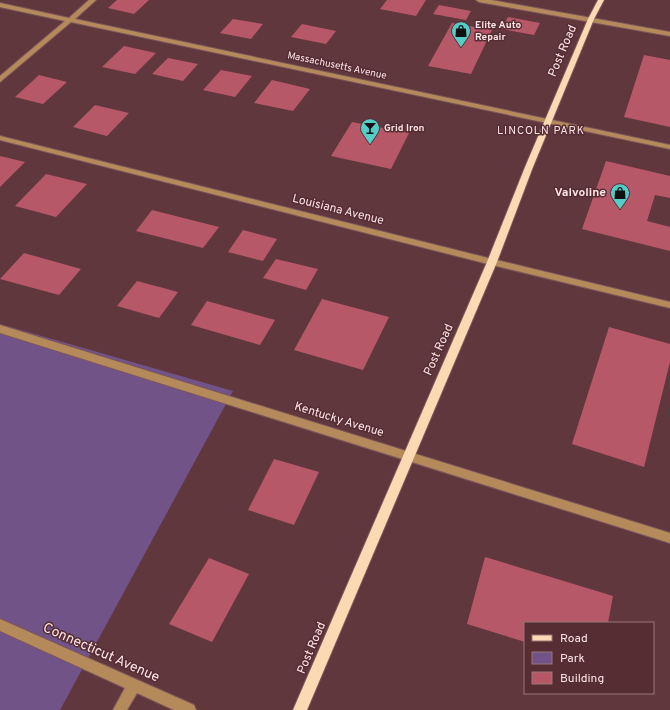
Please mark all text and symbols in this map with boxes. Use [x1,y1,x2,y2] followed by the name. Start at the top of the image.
[475,19,522,44] place label: Elite Auto Repair
[450,20,472,48] shop icon: Elite Auto Repair
[545,23,581,79] street label: Post Road
[286,49,388,83] street label: Massachusetts Avenue
[359,117,381,145] bar icon: Grid Iron
[384,122,424,135] place label: Grid Iron
[497,124,585,138] district label: LINCOLN PARK
[609,182,631,210] shop icon: Valvoline
[554,185,606,201] place label: Valvoline
[290,191,386,229] street label: Louisiana Avenue
[421,322,457,378] street label: Post Road
[292,399,386,441] street label: Kentucky Avenue
[40,620,162,686] street label: Connecticut Avenue
[294,620,330,676] street label: Post Road
[524,622,654,694] legend
[560,631,588,647] text: Road
[560,651,585,667] text: Park
[560,671,604,687] text: Building

